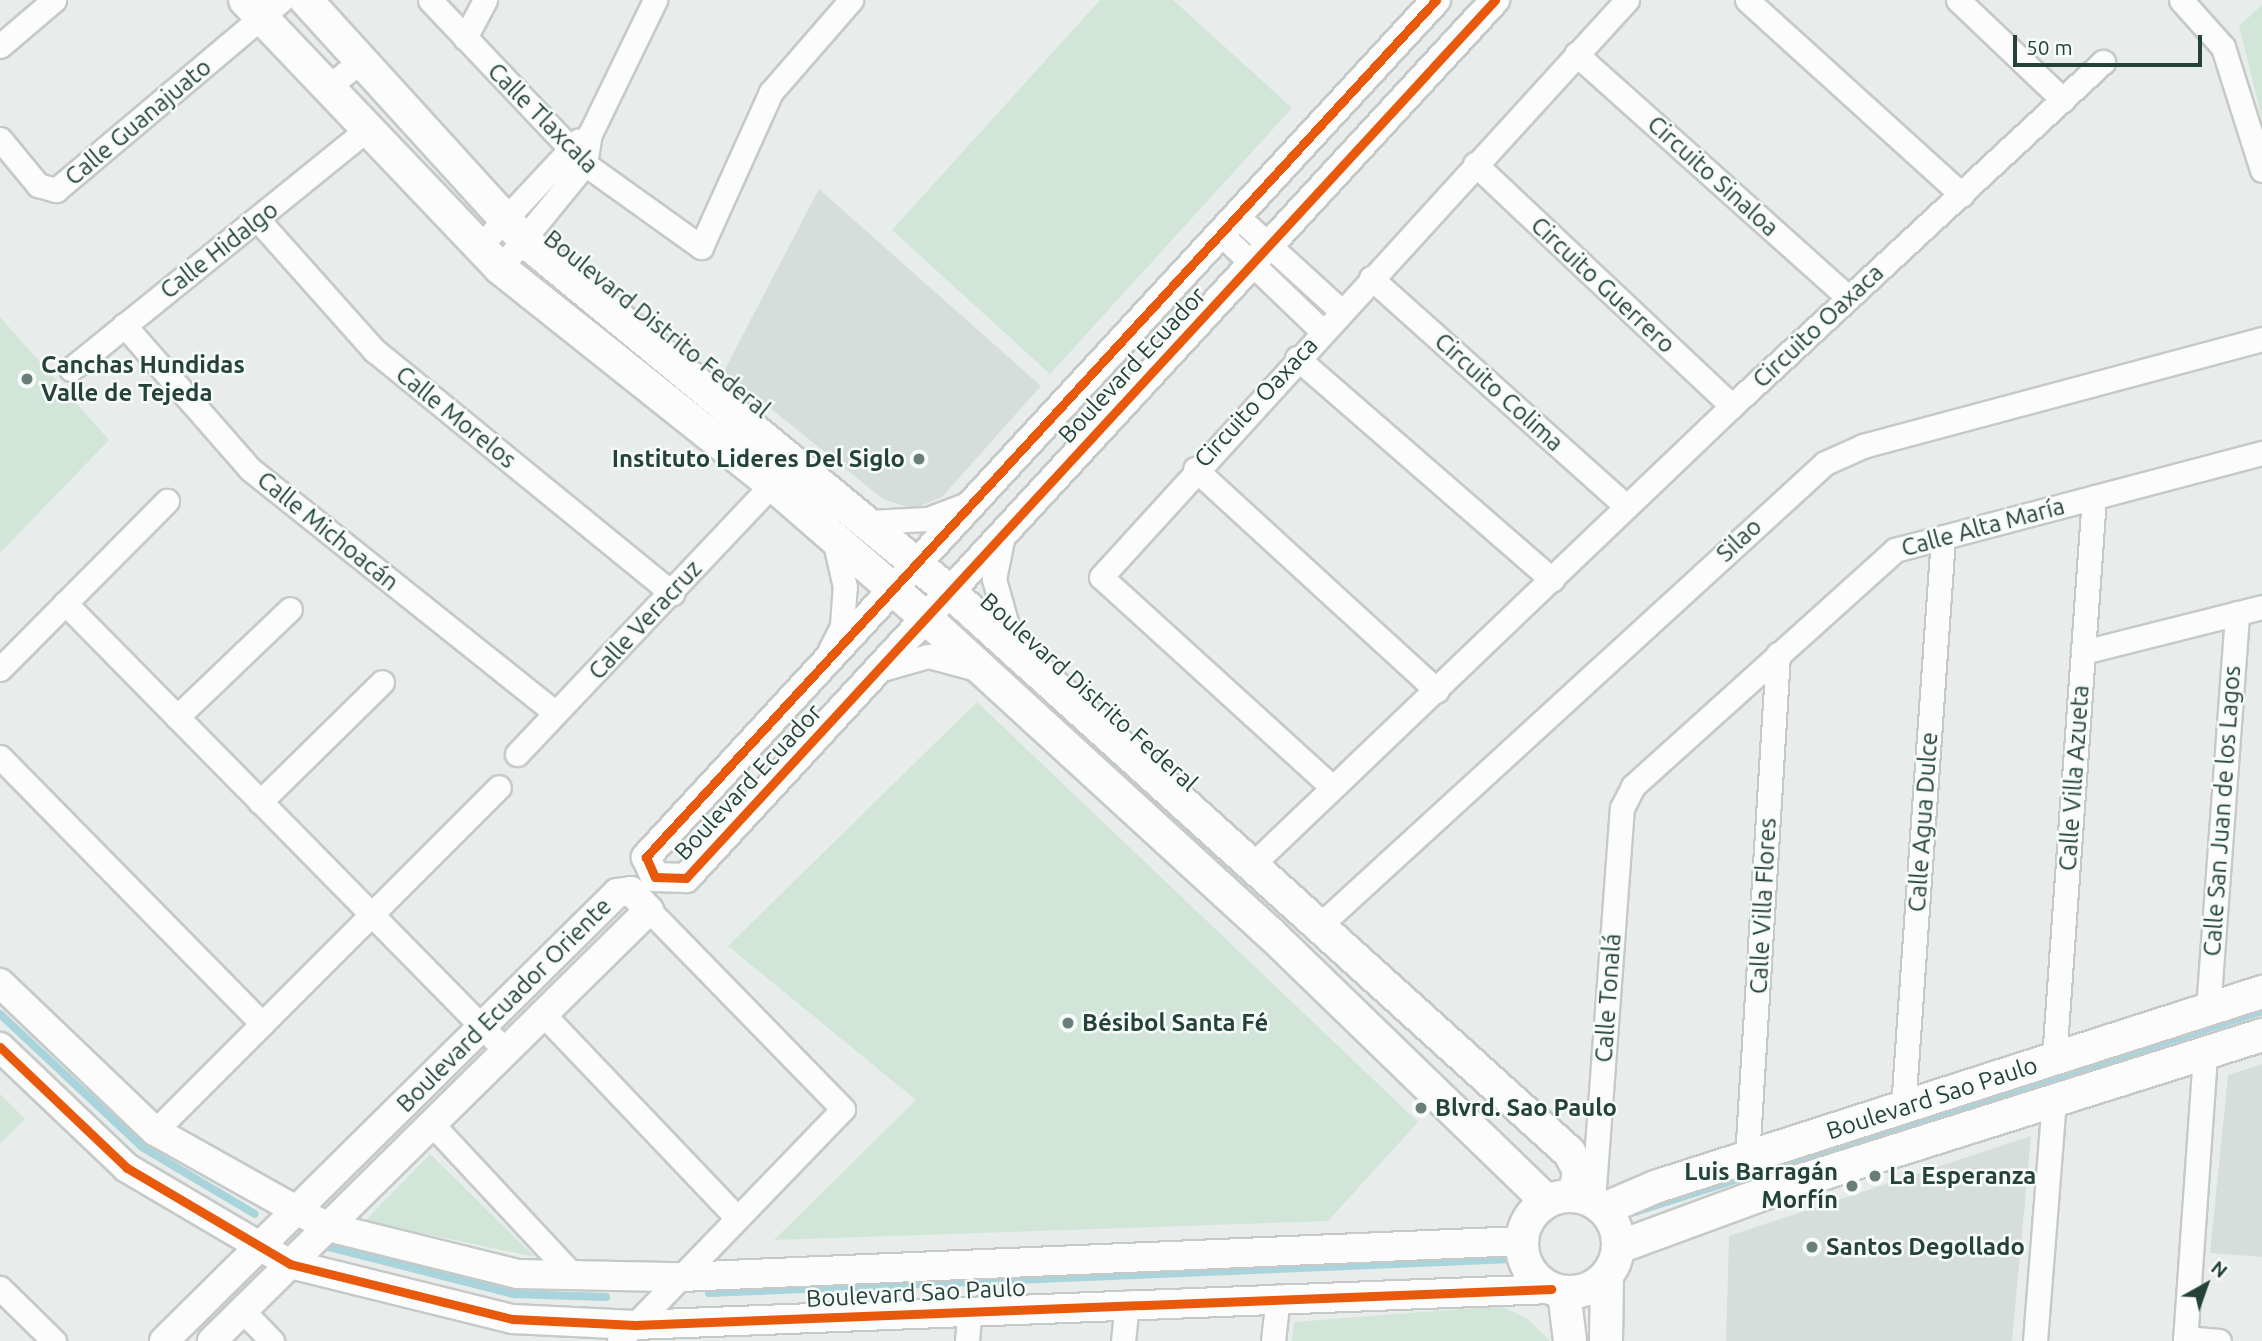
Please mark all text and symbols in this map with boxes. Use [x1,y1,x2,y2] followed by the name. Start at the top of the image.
[2017,21,2206,65] scale bar
[2026,35,2073,59] text: 50 m
[59,53,217,191] street label: Calle Guanajuato
[482,57,604,179] street label: Calle Tlaxcala
[1642,110,1784,242] street label: Circuito Sinaloa
[154,195,284,305] street label: Calle Hidalgo
[1525,211,1681,359] street label: Circuito Guerrero
[538,224,776,424] street label: Boulevard Distrito Federal
[1747,258,1889,394] street label: Circuito Oaxaca
[1052,281,1212,449] street label: Boulevard Ecuador
[1429,327,1569,457] street label: Circuito Colima
[1188,331,1324,473] street label: Circuito Oaxaca
[41,351,245,407] place label: Canchas Hundidas Valle de Tejeda
[390,360,522,474] street label: Calle Morelos
[19,371,35,387] marker: Canchas Hundidas Valle de Tejeda
[612,445,905,473] place label: Instituto Lideres Del Siglo
[911,451,927,467] marker: Instituto Lideres Del Siglo
[252,465,404,597] street label: Calle Michoacán
[1898,491,2068,563] street label: Calle Alta María
[1710,512,1768,568] street label: Silao
[582,554,708,686] street label: Calle Veracruz
[974,587,1204,797] street label: Boulevard Distrito Federal
[2197,665,2247,957] street label: Calle San Juan de los Lagos
[2053,684,2095,872] street label: Calle Villa Azueta
[668,698,828,866] street label: Boulevard Ecuador
[1902,731,1944,913] street label: Calle Agua Dulce
[1744,817,1782,995] street label: Calle Villa Flores
[391,892,617,1118] street label: Boulevard Ecuador Oriente
[1589,932,1627,1064] street label: Calle Tonalá
[1082,1009,1268,1037] place label: Bésibol Santa Fé
[1060,1015,1076,1031] marker: Bésibol Santa Fé
[1823,1050,2041,1146] street label: Boulevard Sao Paulo
[1435,1094,1617,1122] place label: Blvrd. Sao Paulo
[1413,1100,1429,1116] marker: Blvrd. Sao Paulo
[1684,1158,1838,1214] place label: Luis Barragán Morfín
[1889,1162,2036,1190] place label: La Esperanza
[1867,1168,1883,1184] marker: La Esperanza
[1844,1178,1860,1194] marker: Luis Barragán Morfín
[1826,1233,2025,1261] place label: Santos Degollado
[1804,1239,1820,1255] marker: Santos Degollado
[2171,1250,2241,1320] north arrow
[2207,1256,2232,1282] text: N
[805,1273,1027,1313] street label: Boulevard Sao Paulo

